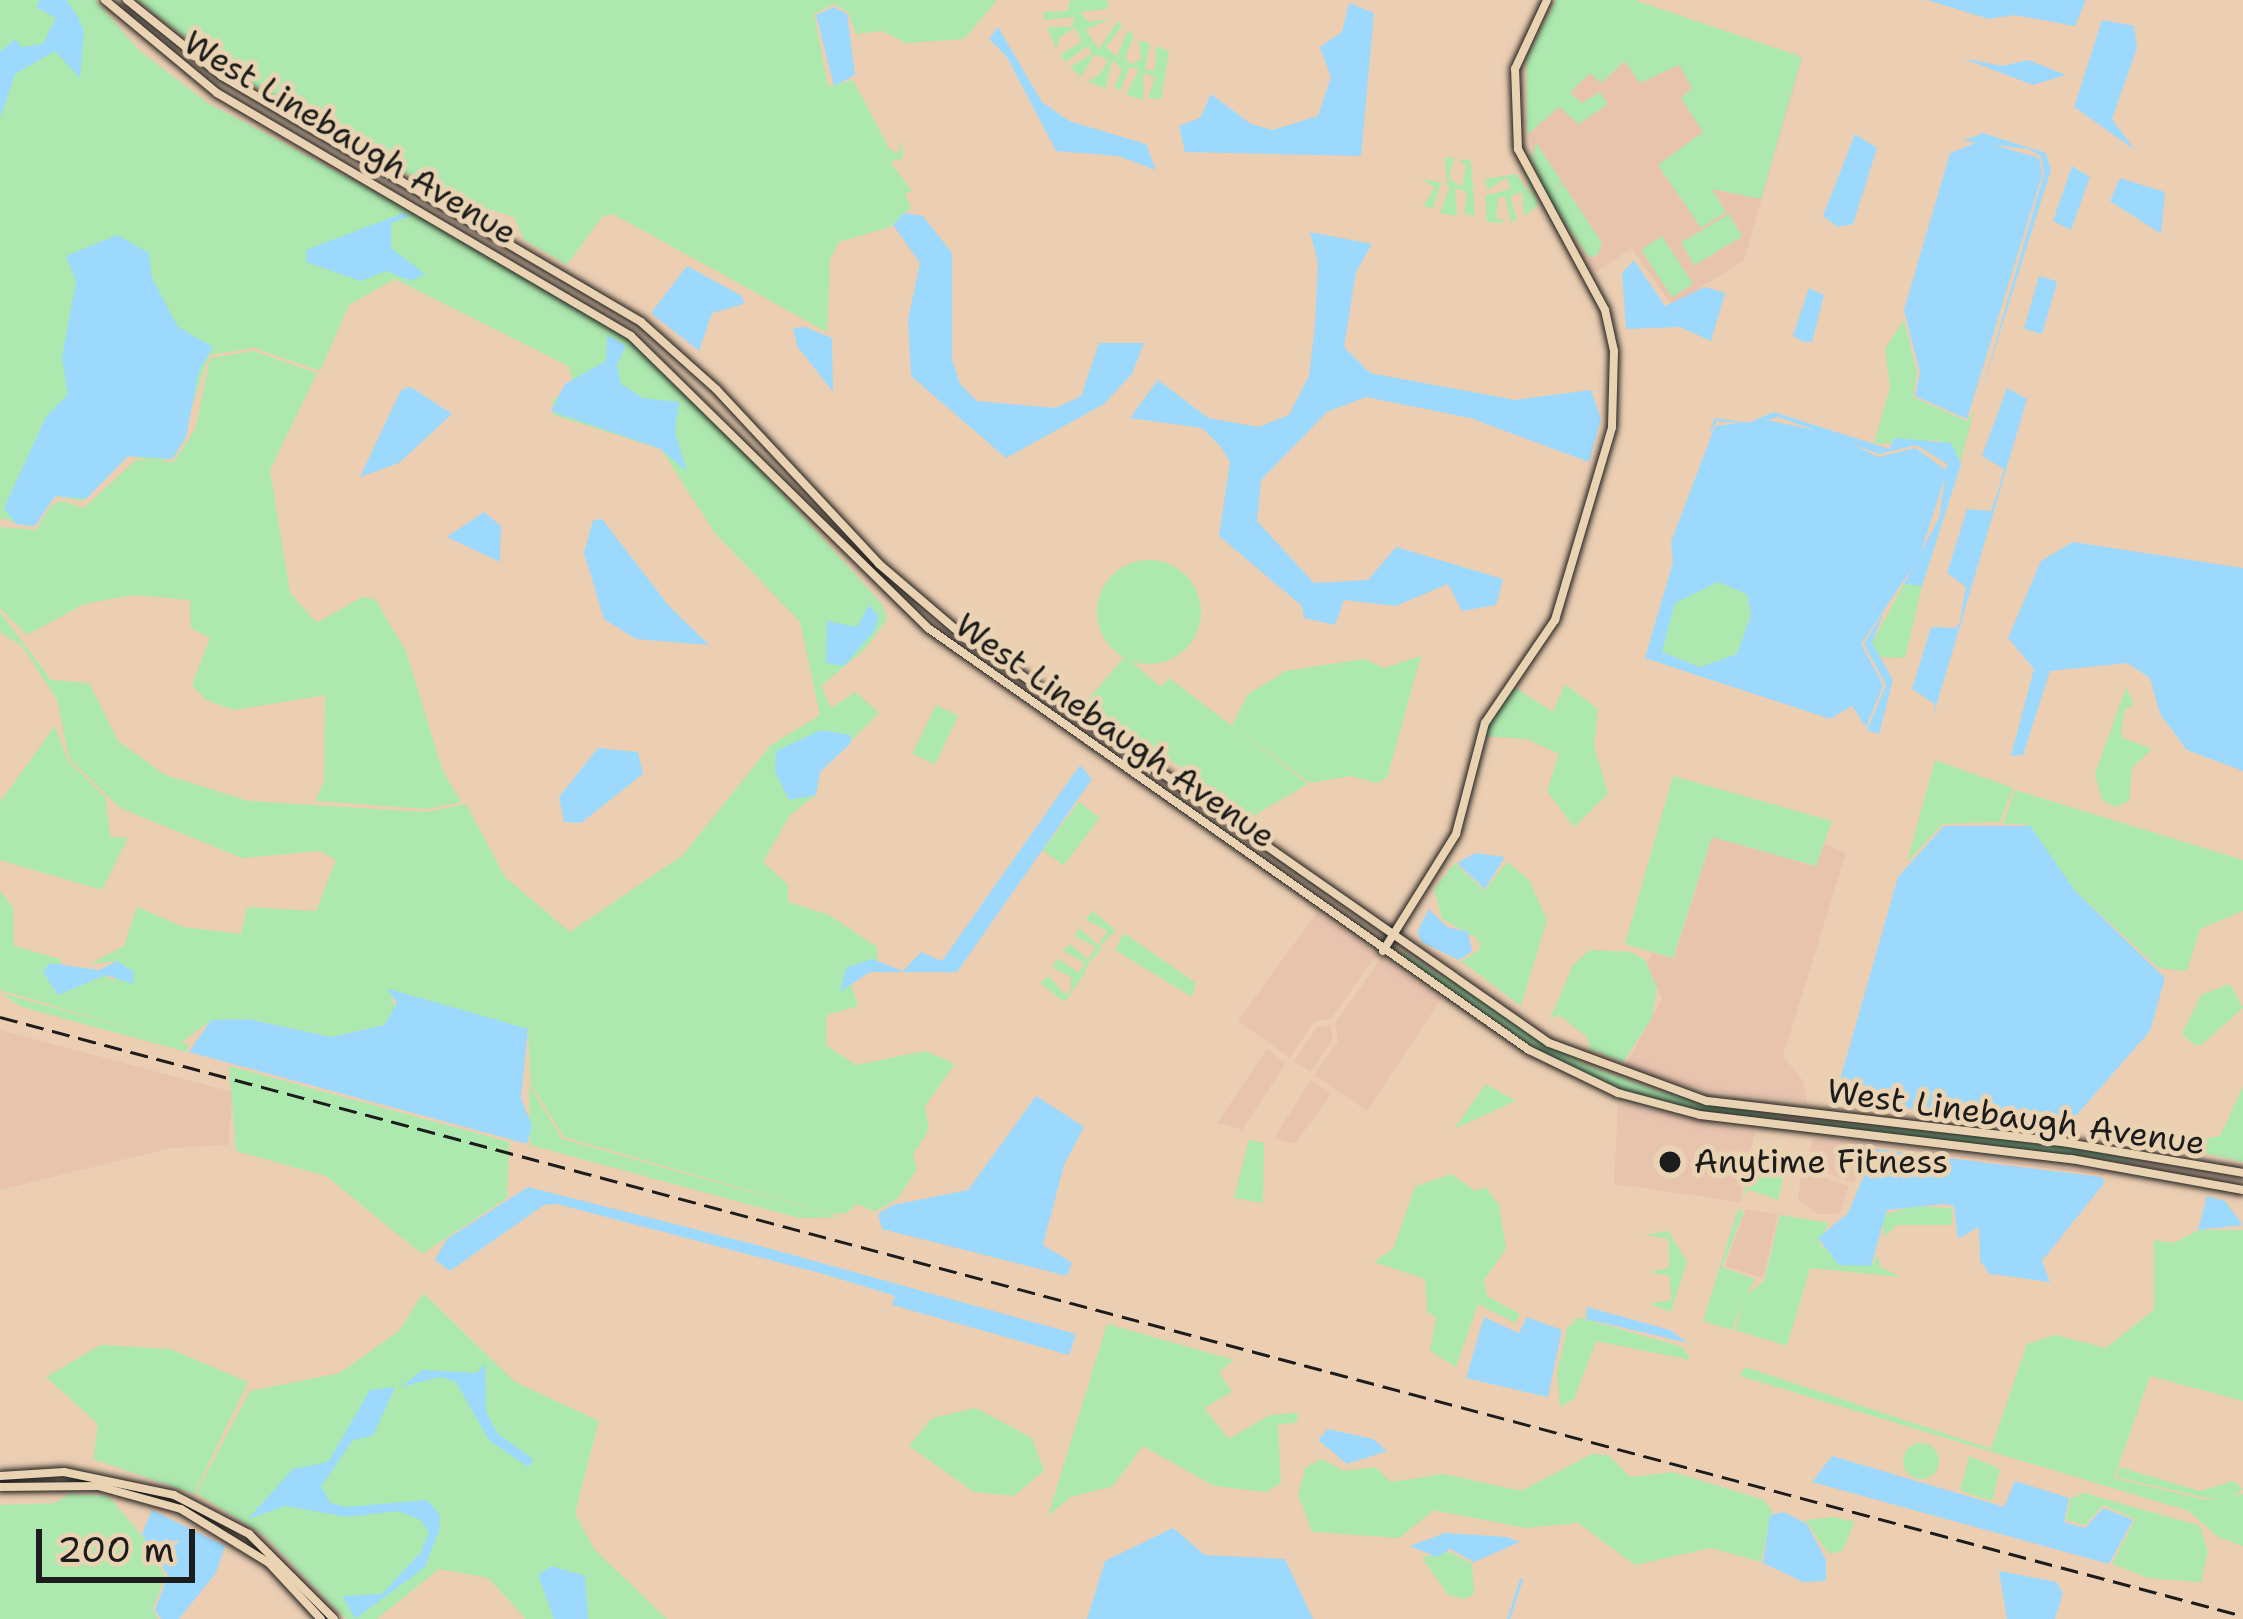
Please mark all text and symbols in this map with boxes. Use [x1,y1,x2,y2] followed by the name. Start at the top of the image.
[176,23,524,253] street label: West Linebaugh Avenue
[947,605,1283,857] street label: West Linebaugh Avenue
[1824,1071,2208,1163] street label: West Linebaugh Avenue
[1694,1142,1948,1182] place label: Anytime Fitness
[1657,1149,1683,1175] marker: Anytime Fitness
[42,1505,201,1579] scale bar
[57,1525,174,1574] text: 200 m

